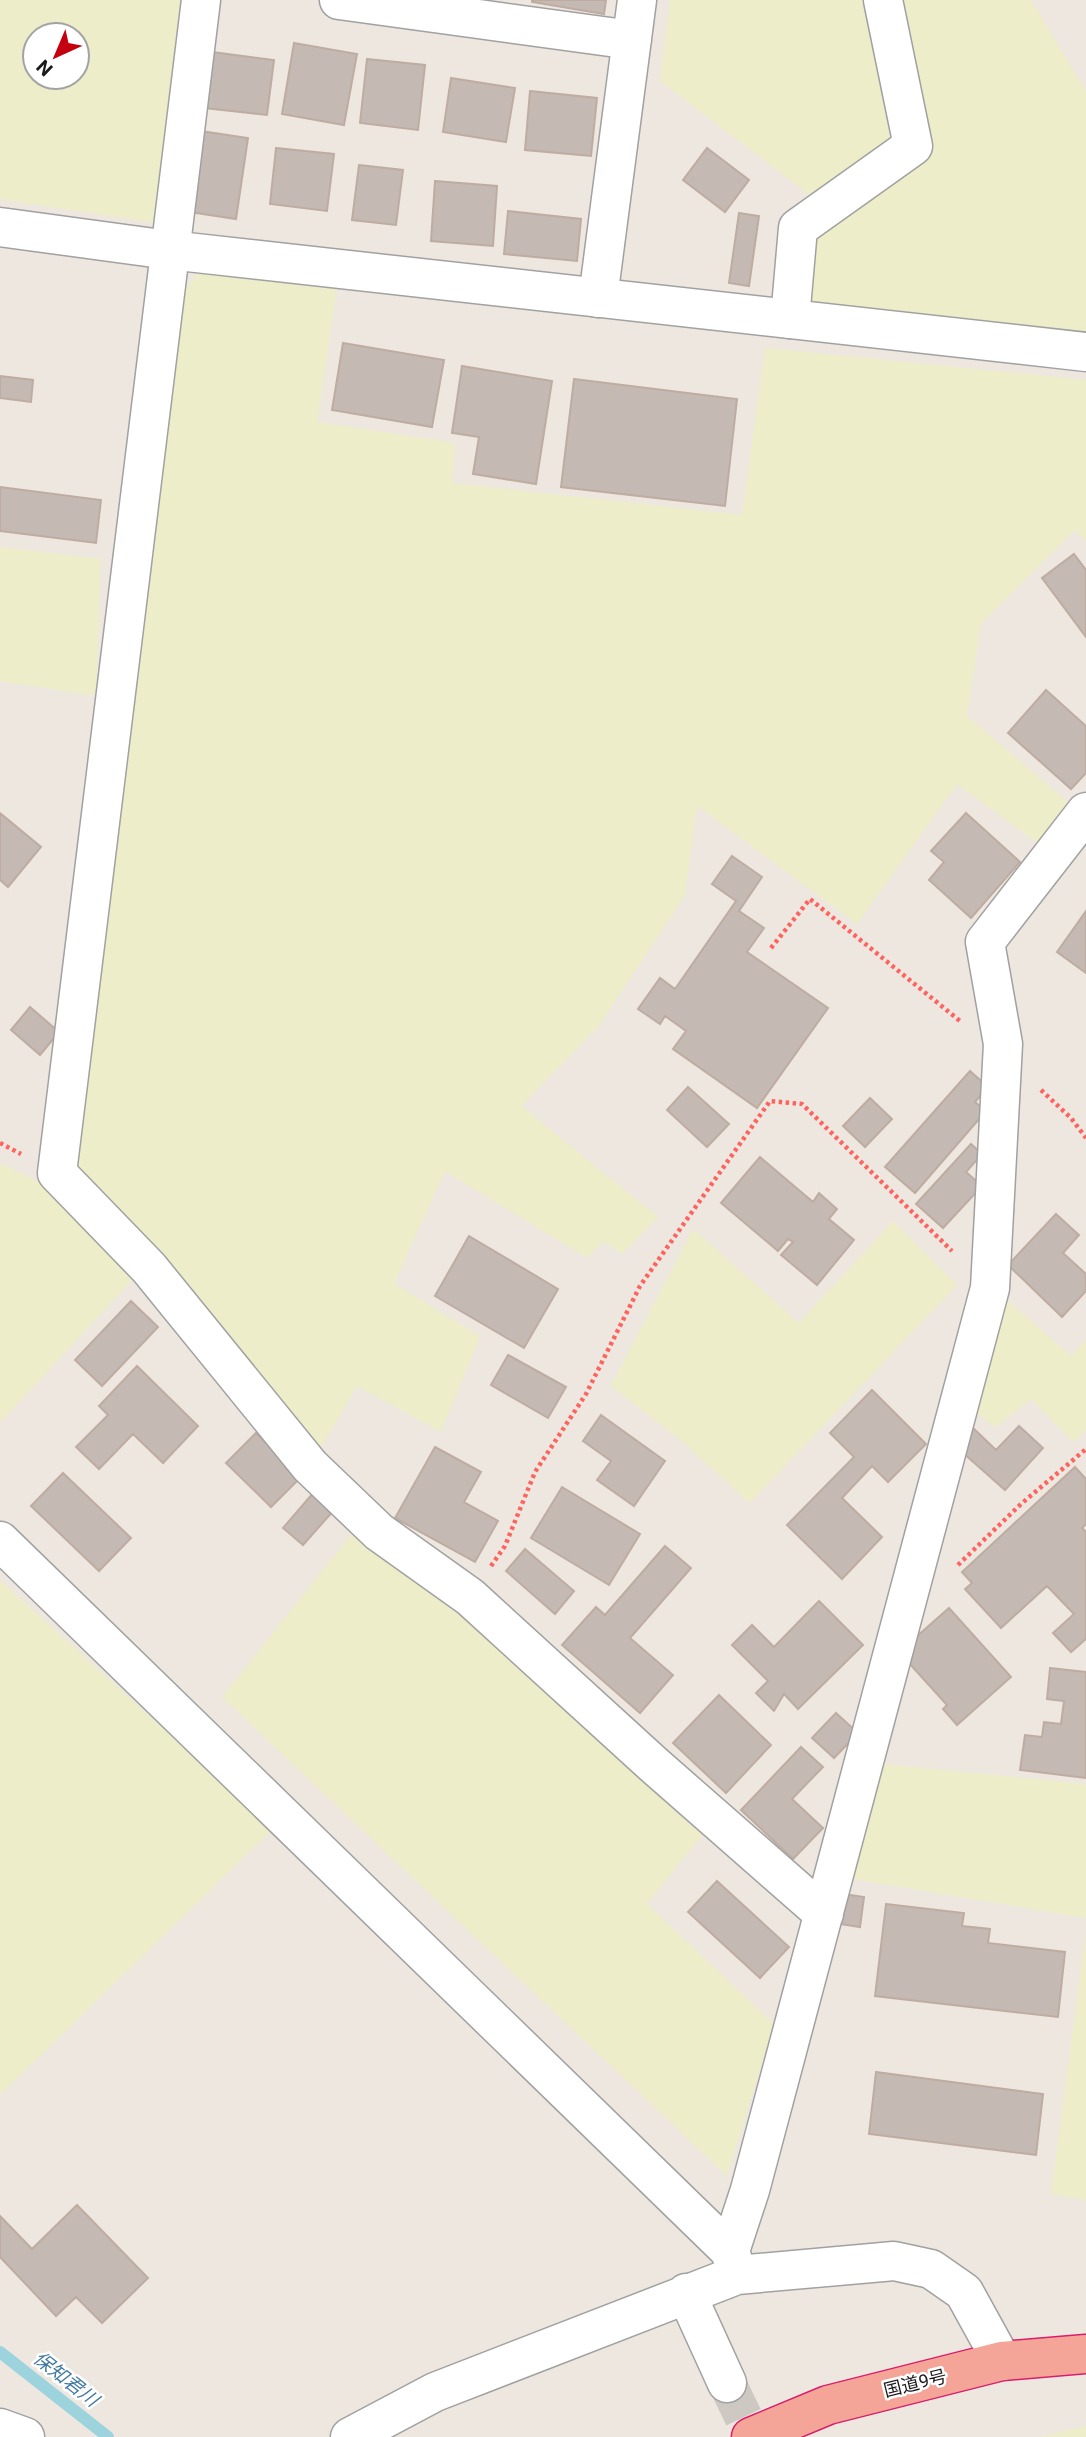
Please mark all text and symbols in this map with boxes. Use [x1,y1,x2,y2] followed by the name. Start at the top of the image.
[21,21,91,91] north arrow
[32,55,57,81] text: N
[29,2347,105,2413] water label: 保知君川
[881,2365,949,2401] street label: 国道9号

